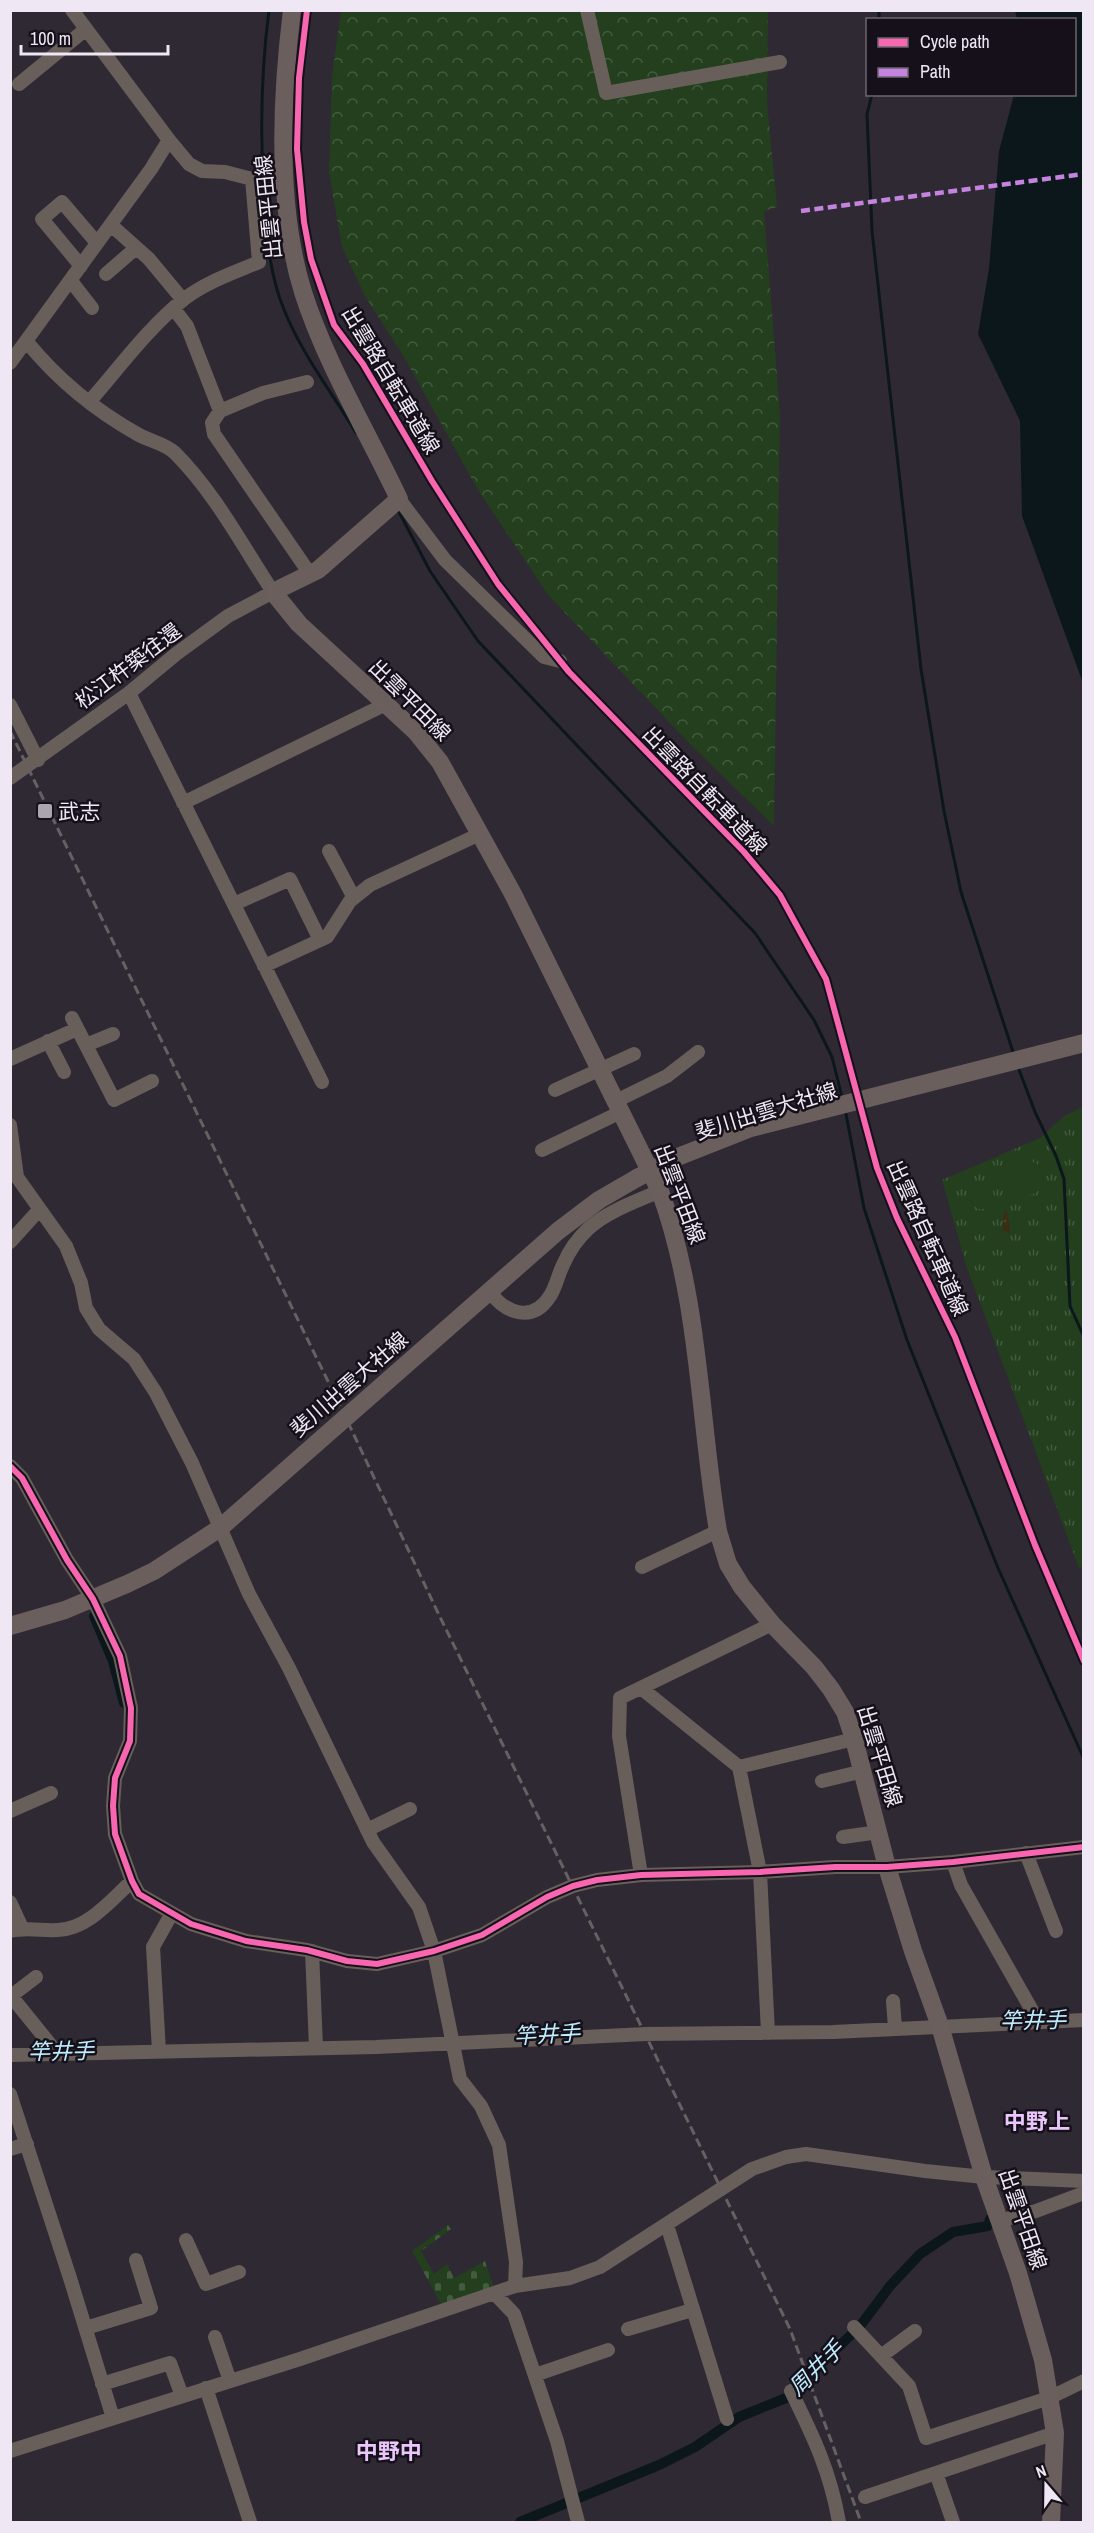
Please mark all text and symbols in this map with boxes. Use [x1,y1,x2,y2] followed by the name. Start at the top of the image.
[21,18,168,56] scale bar
[866,18,1076,96] legend
[30,26,71,51] text: 100 m
[920,29,990,54] text: Cycle path
[920,59,950,84] text: Path
[248,153,288,261] street label: 出雲平田線
[335,301,447,459] street label: 出雲路自転車道線
[69,617,187,715] street label: 松江杵築往還
[363,653,457,747] street label: 出雲平田線
[636,720,774,860] street label: 出雲路自転車道線
[58,797,100,826] place label: 武志
[36,802,54,820] marker: 武志
[691,1076,841,1146] street label: 斐川出雲大社線
[648,1140,712,1248] street label: 出雲平田線
[881,1155,975,1321] street label: 出雲路自転車道線
[284,1325,414,1443] street label: 斐川出雲大社線
[851,1702,909,1810] street label: 出雲平田線
[1000,2004,1068,2036] water label: 竿井手
[513,2017,583,2051] water label: 竿井手
[28,2035,96,2067] water label: 竿井手
[1004,2106,1070,2136] district label: 中野上
[992,2165,1054,2273] street label: 出雲平田線
[782,2333,852,2402] water label: 周井手
[356,2436,422,2466] district label: 中野中
[1016,2455,1076,2515] north arrow
[1033,2459,1049,2483] text: N

